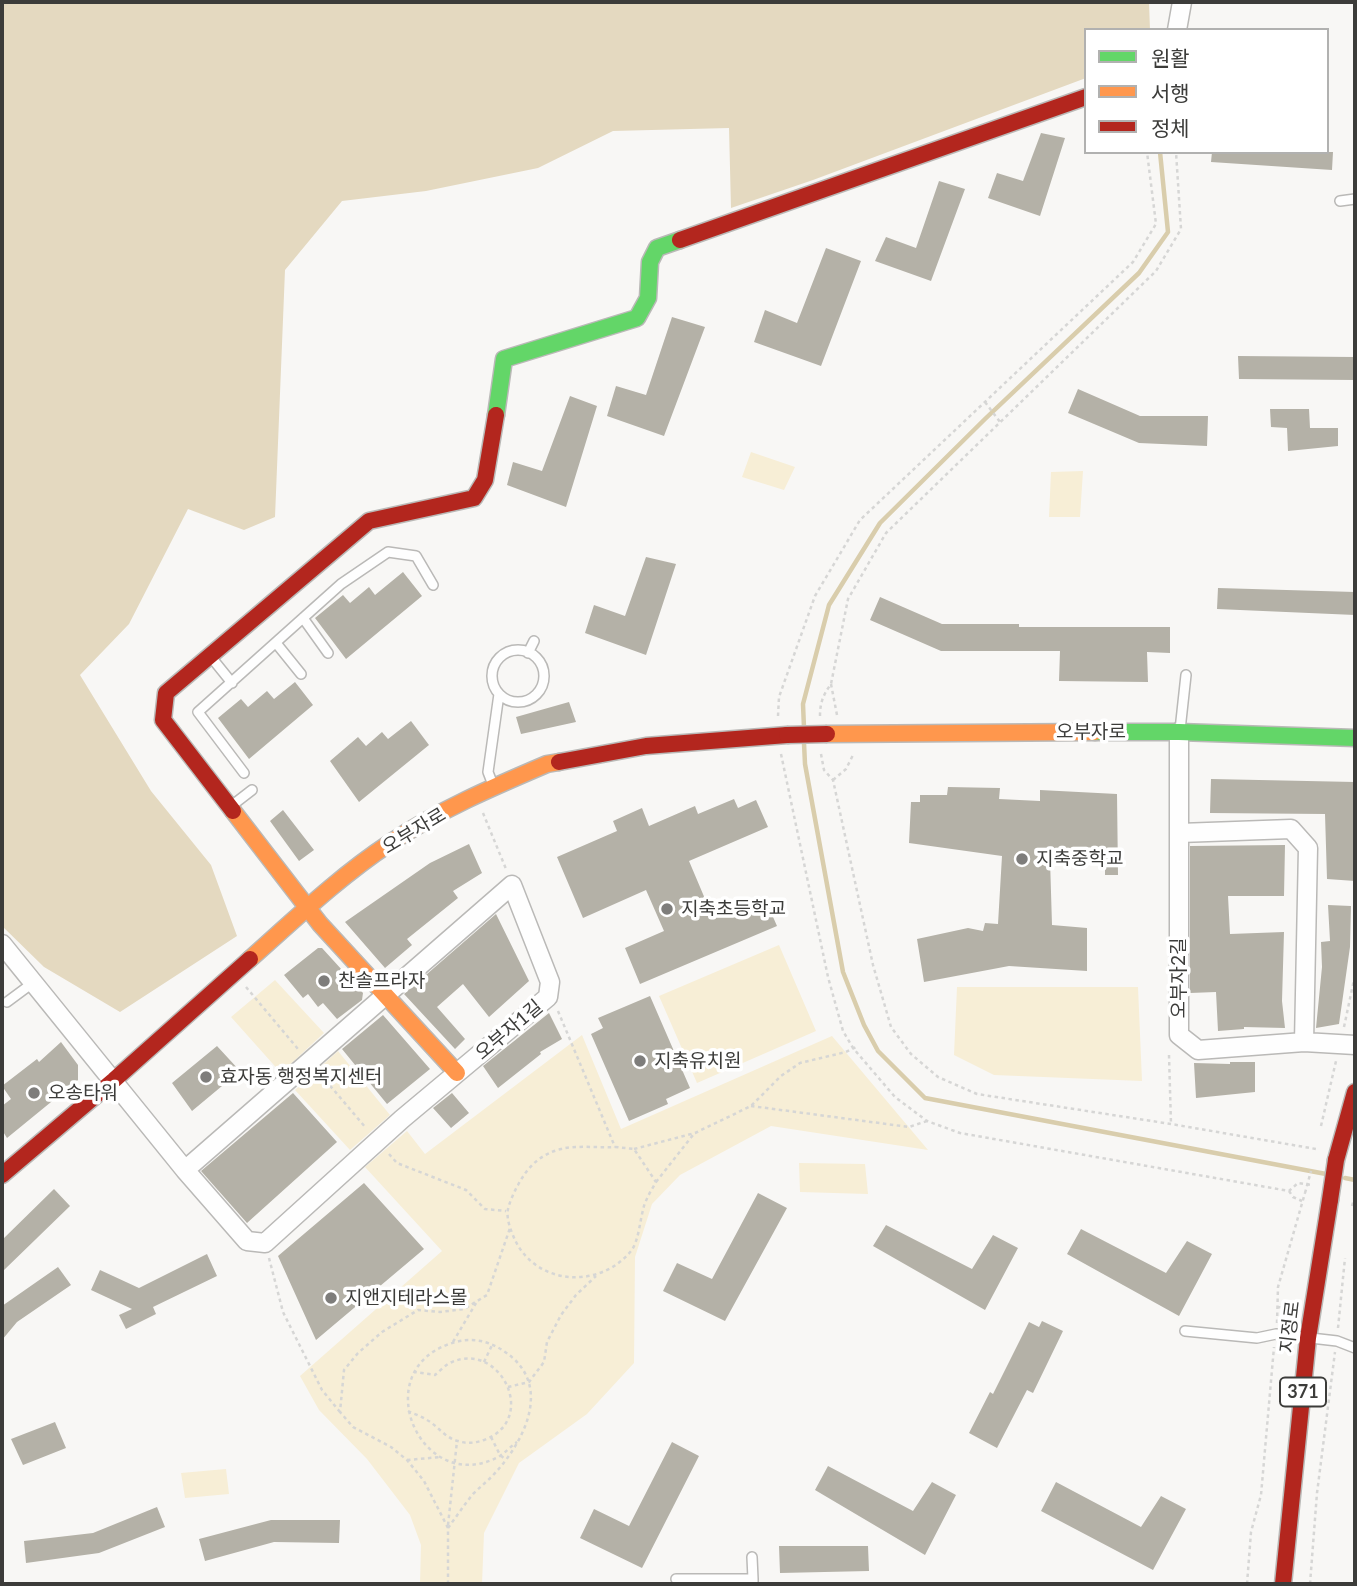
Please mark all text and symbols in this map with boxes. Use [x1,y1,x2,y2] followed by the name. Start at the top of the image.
[1084,28,1329,154] legend
[1151,45,1190,70] text: 원활
[1151,80,1190,105] text: 서행
[1151,115,1190,140] text: 정체
[1056,721,1126,743] street label: 오부자로
[378,803,450,859] street label: 오부자로
[1036,848,1123,870] place label: 지축중학교
[1014,851,1030,867] marker: 지축중학교
[681,898,786,920] place label: 지축초등학교
[659,901,675,917] marker: 지축초등학교
[1168,938,1190,1018] street label: 오부자2길
[338,970,425,992] place label: 찬솔프라자
[316,973,332,989] marker: 찬솔프라자
[471,995,547,1065] street label: 오부자1길
[654,1050,741,1072] place label: 지축유치원
[632,1053,648,1069] marker: 지축유치원
[220,1066,382,1088] place label: 효자동 행정복지센터
[198,1069,214,1085] marker: 효자동 행정복지센터
[48,1082,118,1104] place label: 오송타워
[26,1085,42,1101] marker: 오송타워
[345,1287,467,1309] place label: 지앤지테라스몰
[323,1290,339,1306] marker: 지앤지테라스몰
[1275,1300,1305,1354] street label: 지정로
[1280,1378,1326,1406] road number: 371

